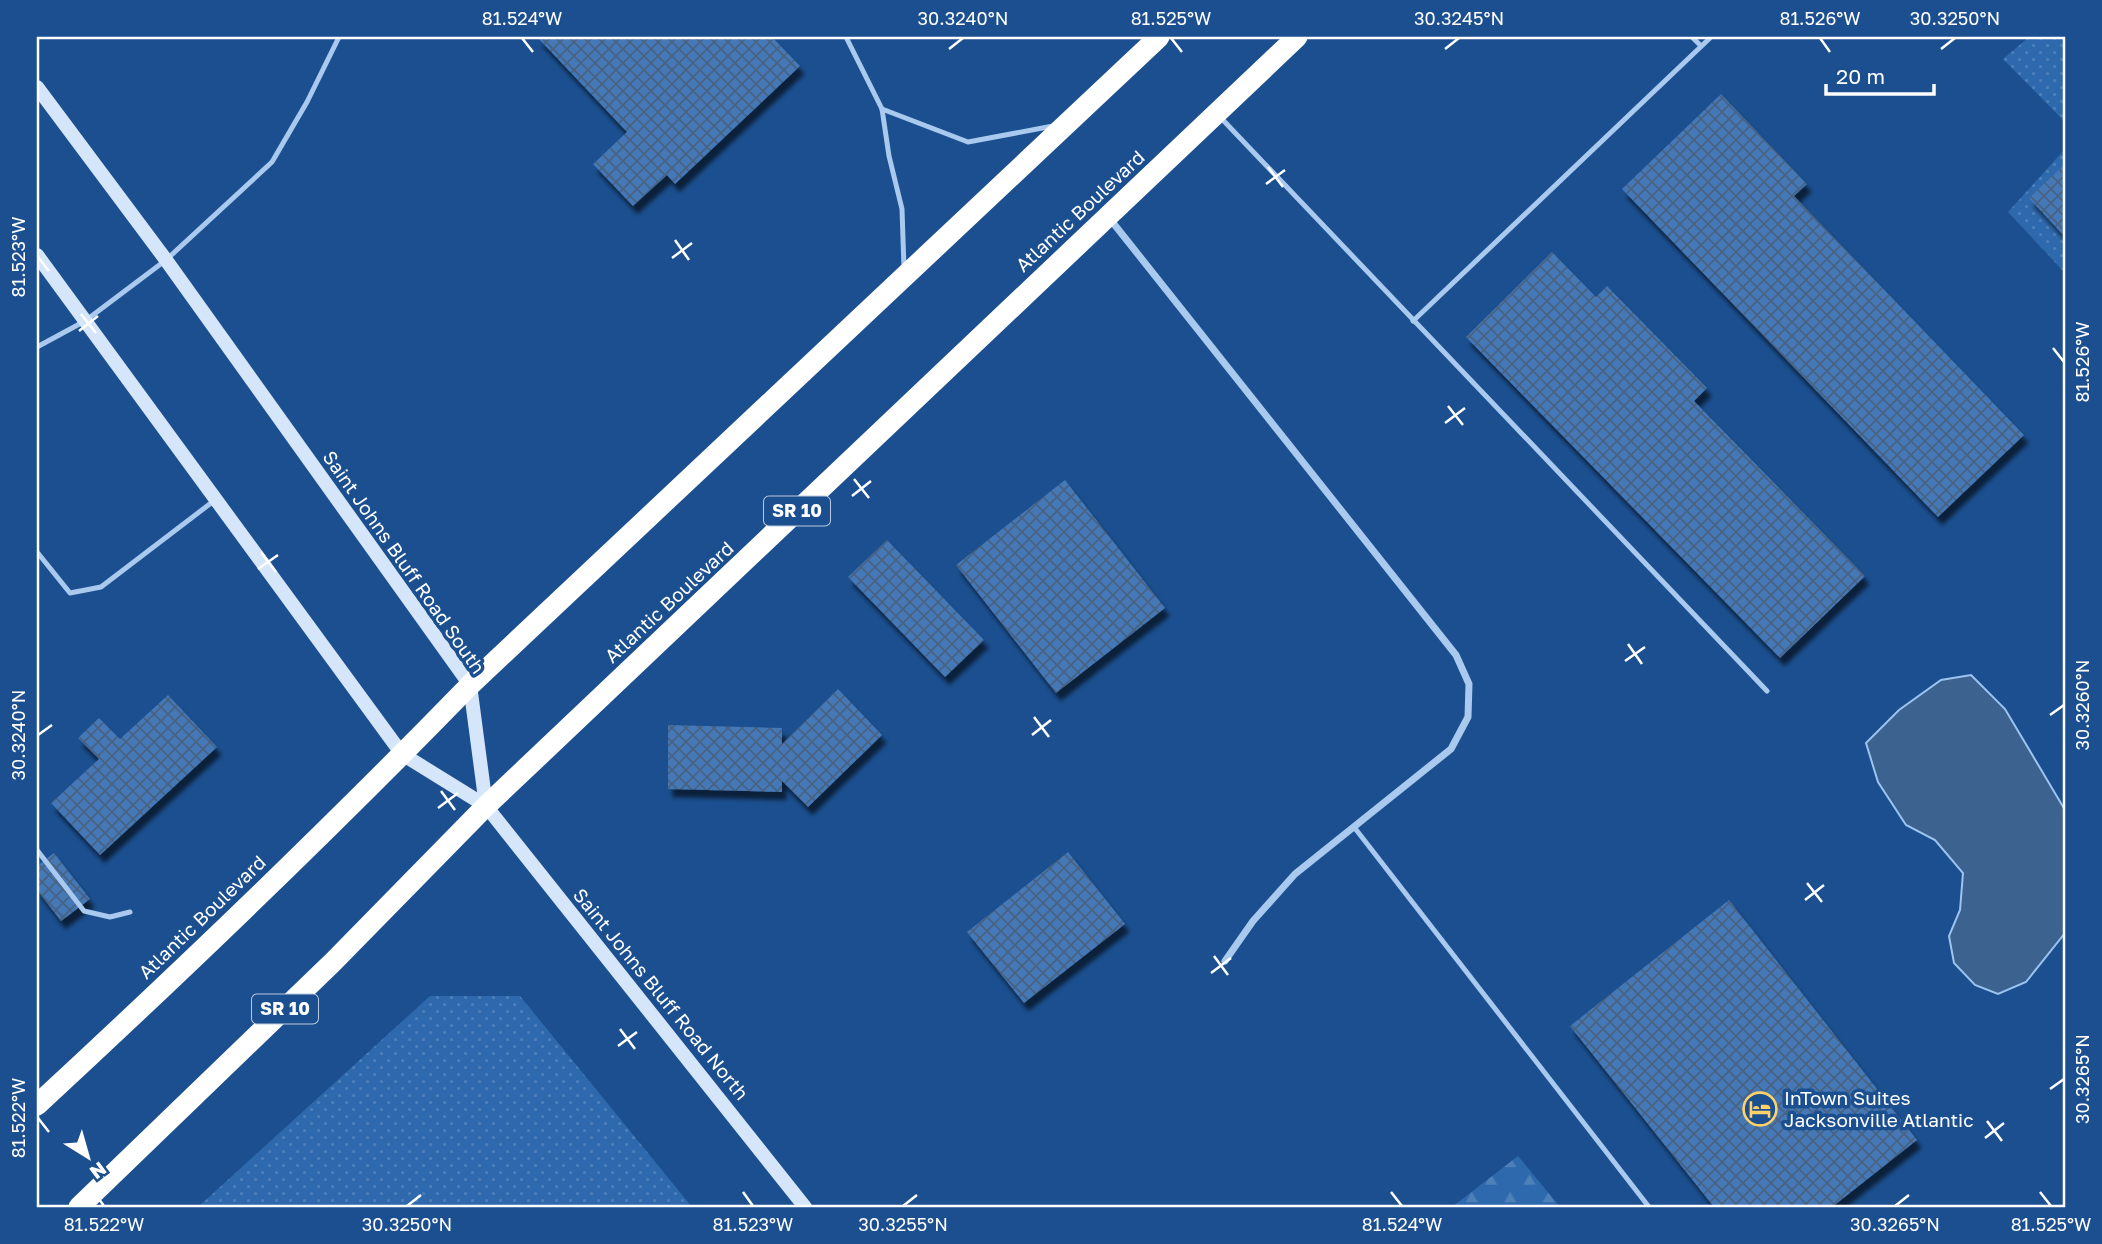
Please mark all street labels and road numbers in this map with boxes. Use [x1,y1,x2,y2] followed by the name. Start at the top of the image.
[1011,145,1149,276] street label: Atlantic Boulevard
[318,446,490,678] street label: Saint Johns Bluff Road South
[764,496,830,526] road number: SR 10
[600,536,738,667] street label: Atlantic Boulevard
[133,850,270,983] street label: Atlantic Boulevard
[569,883,754,1104] street label: Saint Johns Bluff Road North
[252,994,318,1024] road number: SR 10

